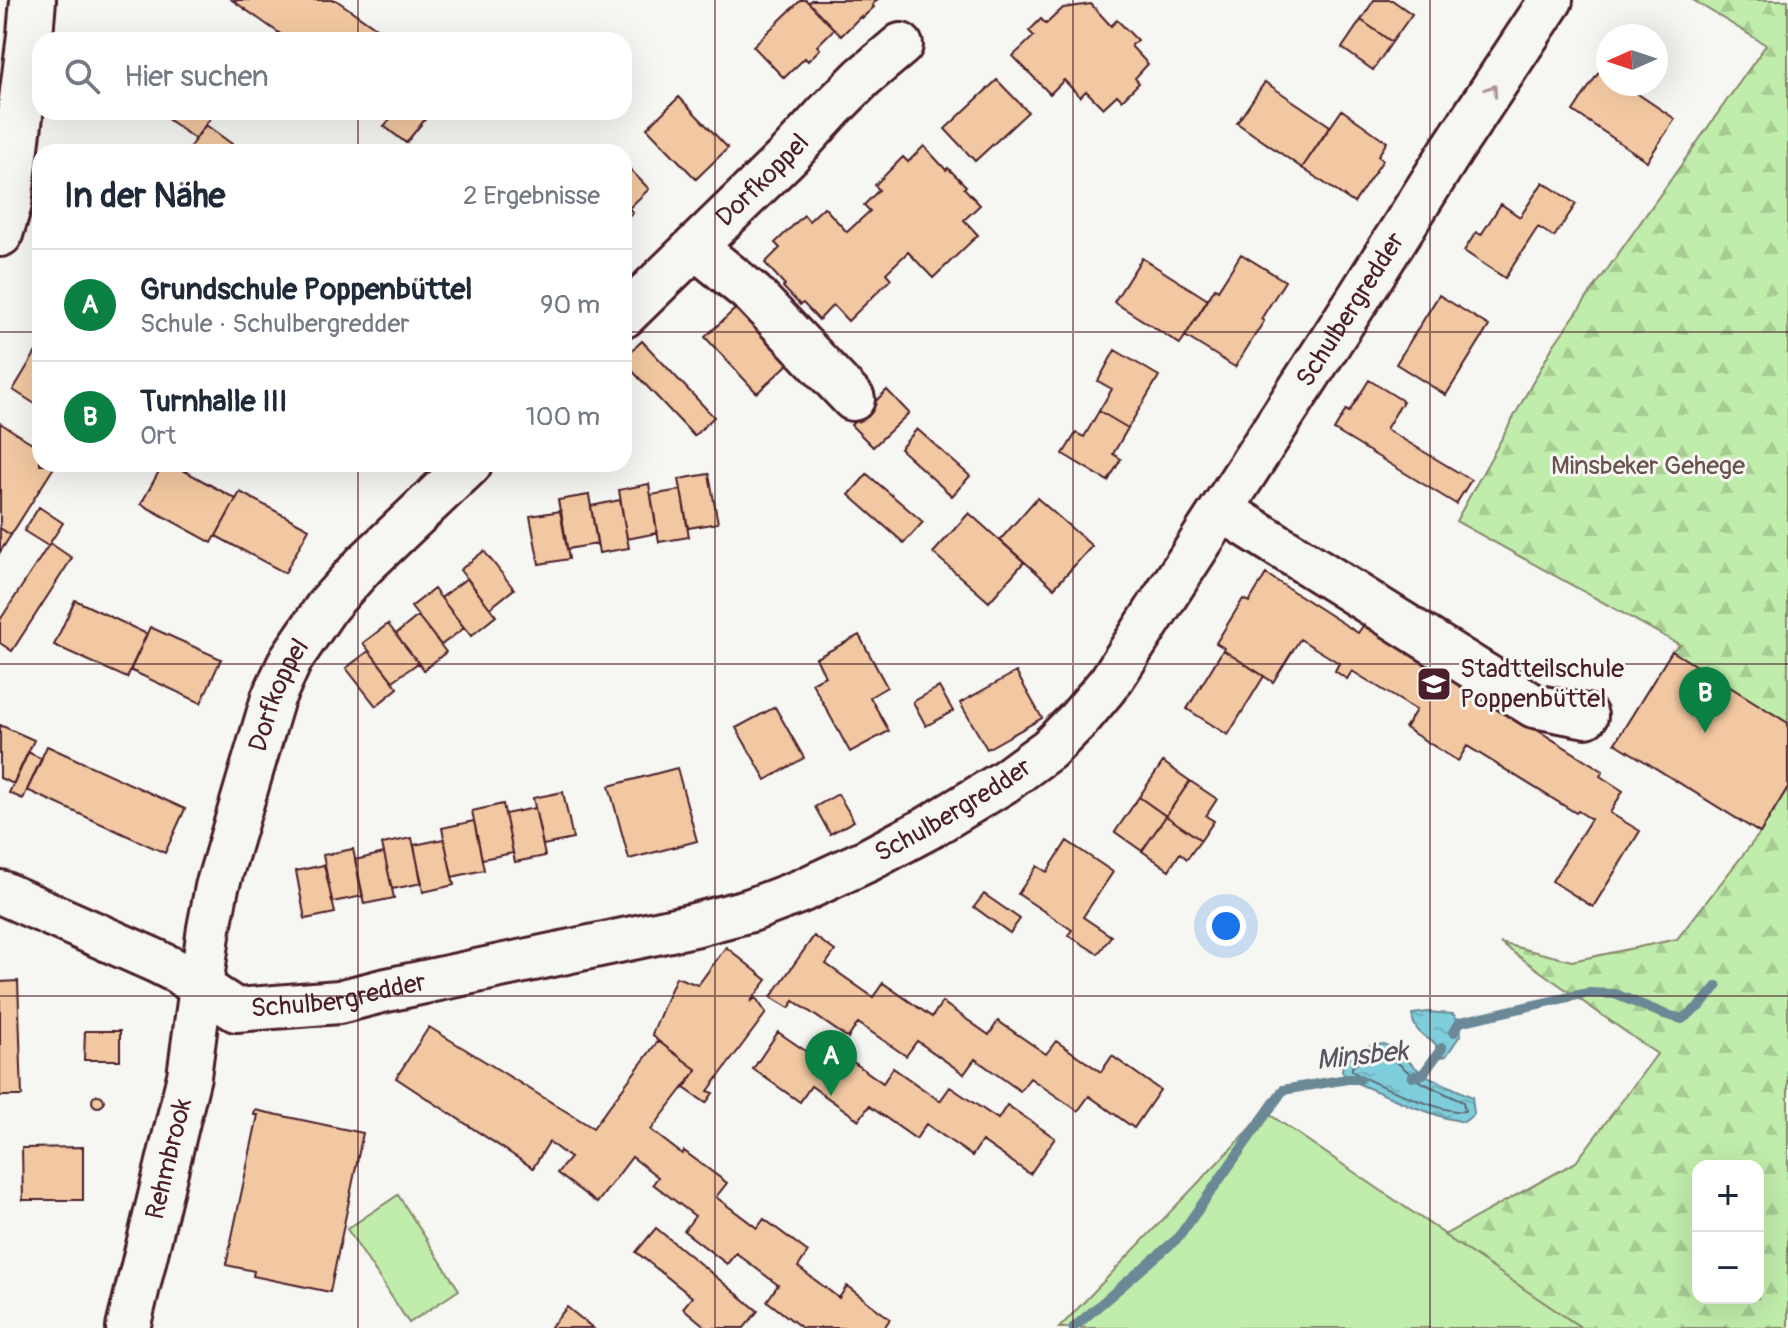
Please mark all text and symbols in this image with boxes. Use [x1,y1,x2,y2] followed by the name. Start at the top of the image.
[1596,24,1668,96] north arrow
[32,32,632,120] search box
[60,54,104,98] icon: search
[124,58,269,95] text: Hier suchen
[1482,84,1497,99] one-way arrow
[709,127,816,233] street label: Dorfkoppel
[64,175,225,218] text: In der Nähe
[463,180,600,212] text: 2 Ergebnisse
[1289,226,1412,393] street label: Schulbergredder
[140,271,472,308] text: Grundschule Poppenbüttel
[82,289,98,321] text: A
[540,289,600,321] text: 90 m
[140,308,410,340] text: Schule · Schulbergredder
[140,383,288,420] text: Turnhalle III
[83,401,97,433] text: B
[526,401,600,433] text: 100 m
[140,420,176,452] text: Ort
[1551,450,1745,482] park label: Minsbeker Gehege
[242,633,316,755] street label: Dorfkoppel
[1460,653,1624,715] place label: Stadtteilschule Poppenbüttel
[1415,665,1453,703] school or university icon: Stadtteilschule Poppenbüttel
[1679,667,1731,733] pin: B
[869,751,1039,869] street label: Schulbergredder
[1206,906,1246,946] your location
[250,966,430,1025] street label: Schulbergredder
[805,1030,857,1096] pin: A
[1314,1034,1412,1078] water label: Minsbek
[139,1095,199,1223] street label: Rehmbrook
[1692,1160,1764,1304] map controls
[1692,1160,1764,1232] button: +
[1692,1232,1764,1304] button: −

